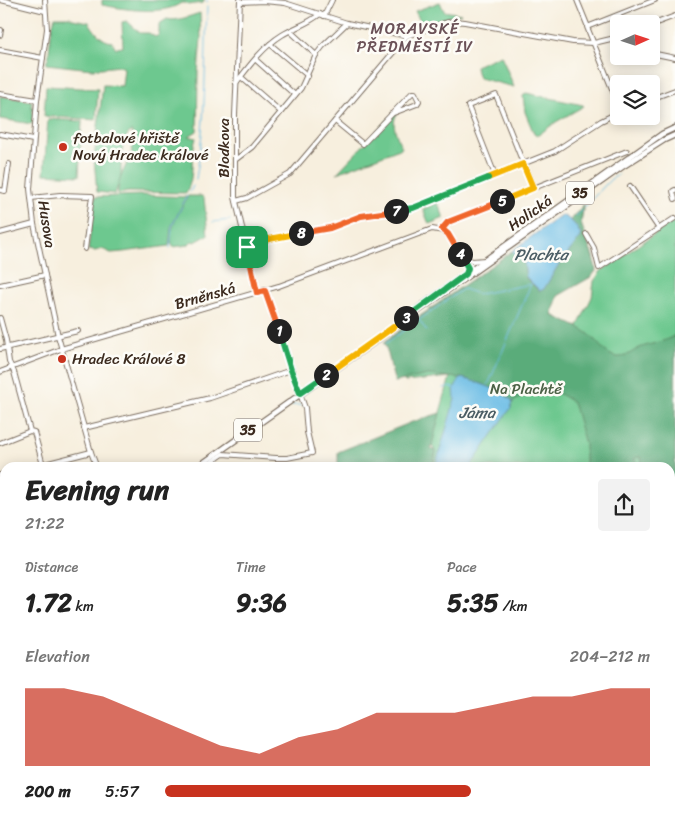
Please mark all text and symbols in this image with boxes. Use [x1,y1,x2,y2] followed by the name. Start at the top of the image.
[356,14,474,61] district label: MORAVSKÉ PŘEDMĚSTÍ IV
[610,15,660,65] north arrow
[610,15,660,125] map controls
[610,75,660,125] button: layers
[211,118,237,178] street label: Blodkova
[73,125,209,168] place label: fotbalové hřiště Nový Hradec králové
[57,141,69,153] marker: fotbalové hřiště Nový Hradec králové
[566,182,594,204] road number: 35
[490,188,514,214] pin: 5
[502,188,558,238] street label: Holická
[498,189,507,214] text: 5
[30,198,64,250] street label: Husova
[384,198,408,224] pin: 7
[393,199,401,224] text: 7
[288,220,314,246] pin: 8
[297,221,306,246] text: 8
[226,226,268,268] pin
[233,233,261,261] icon: arrive
[514,240,570,269] water label: Plachta
[448,242,472,266] pin: 4
[456,242,465,267] text: 4
[172,275,239,317] street label: Brněnská
[394,306,418,330] pin: 3
[403,306,410,331] text: 3
[266,318,292,344] pin: 1
[276,319,283,344] text: 1
[72,346,186,372] place label: Hradec Králové 8
[56,353,68,365] marker: Hradec Králové 8
[314,362,338,388] pin: 2
[322,363,331,388] text: 2
[490,376,563,402] park label: Na Plachtě
[459,398,497,427] water label: Jáma
[234,418,262,442] road number: 35
[25,465,169,514] text: Evening run
[598,479,650,531] button: share
[25,509,64,538] text: 21:22
[25,555,78,580] text: Distance
[236,555,266,580] text: Time
[447,555,477,580] text: Pace
[25,580,72,625] text: 1.72
[236,580,287,625] text: 9:36
[447,580,499,625] text: 5:35
[72,594,94,619] text: km
[499,594,528,619] text: /km
[25,642,90,671] text: Elevation
[570,642,650,671] text: 204–212 m
[25,777,71,806] text: 200 m
[105,777,139,806] text: 5:57

